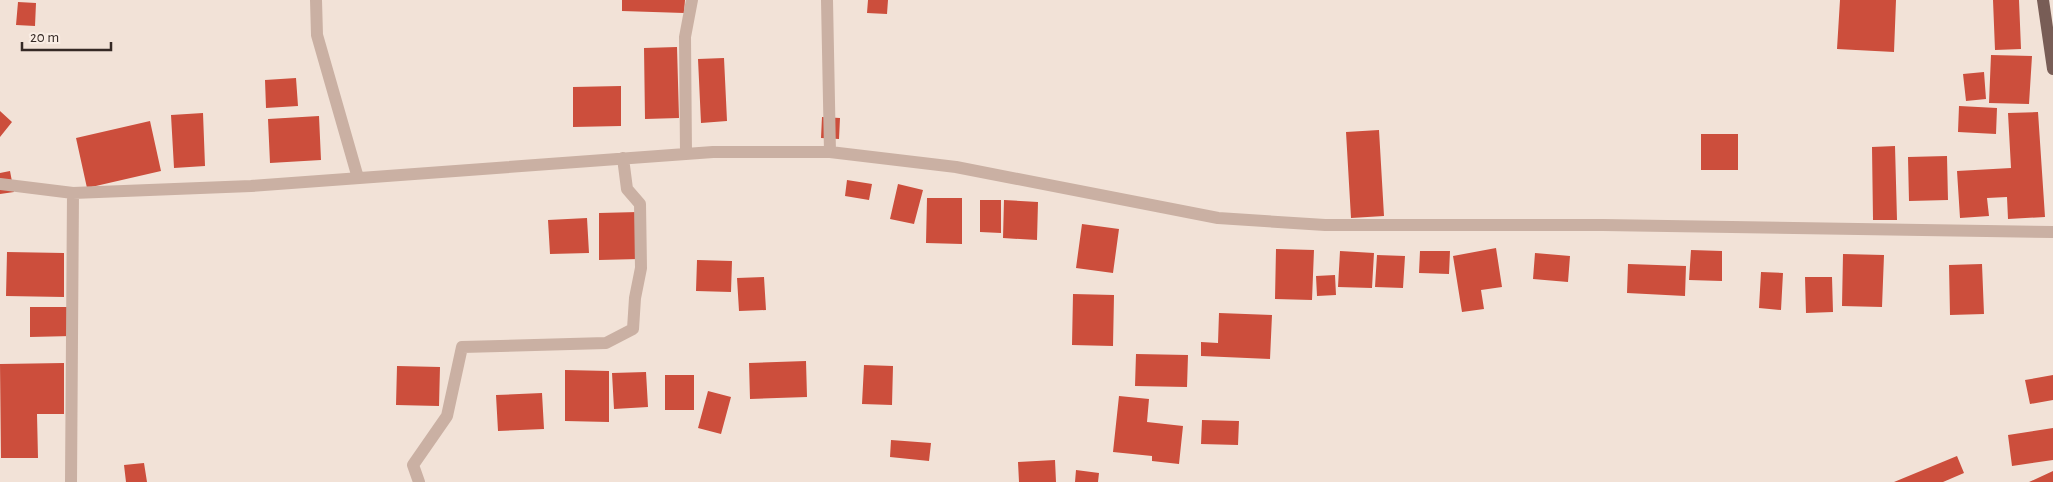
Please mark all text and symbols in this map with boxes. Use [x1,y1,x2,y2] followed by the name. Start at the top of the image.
[22,20,111,52] scale bar
[30,30,59,45] text: 20 m

